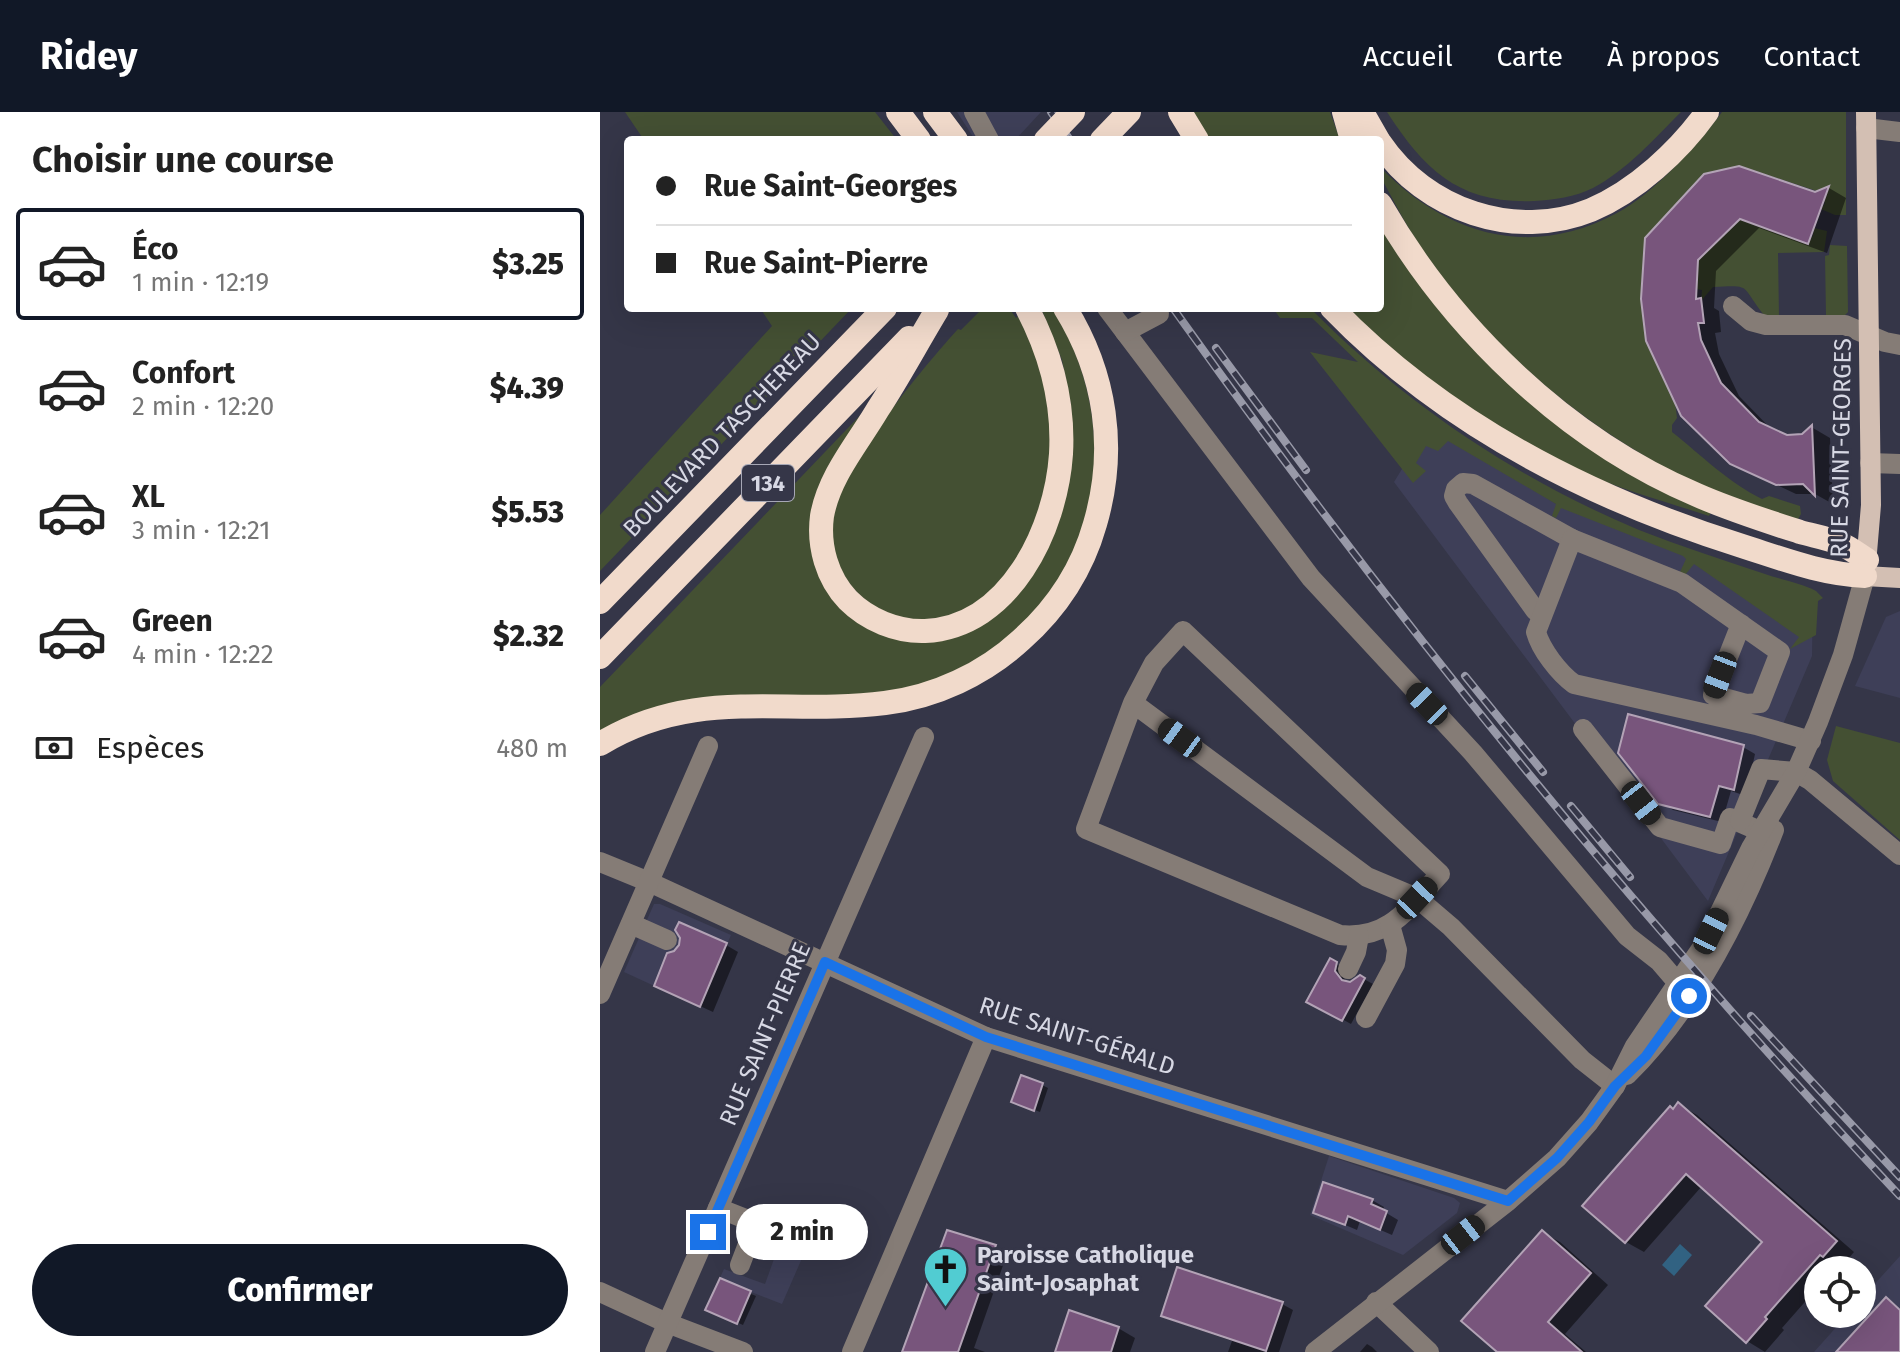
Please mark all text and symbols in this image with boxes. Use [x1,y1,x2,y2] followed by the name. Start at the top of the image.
[40,33,137,79] text: Ridey
[1363,40,1453,73] text: Accueil
[1497,40,1563,73] text: Carte
[1607,40,1719,73] text: À propos
[1763,40,1860,73] text: Contact
[32,138,334,182] text: Choisir une course
[704,168,957,204] text: Rue Saint-Georges
[36,228,108,300] icon: car
[132,231,178,267] text: Éco
[704,245,928,281] text: Rue Saint-Pierre
[492,246,564,282] text: $3.25
[132,267,269,298] text: 1 min · 12:19
[617,327,827,543] street label: BOULEVARD TASCHEREAU
[1825,338,1857,558] street label: RUE SAINT-GEORGES
[36,352,108,424] icon: car
[132,355,235,391] text: Confort
[490,370,564,406] text: $4.39
[132,391,274,422] text: 2 min · 12:20
[742,465,794,501] road number: 134
[36,476,108,548] icon: car
[132,479,165,515] text: XL
[492,494,564,530] text: $5.53
[132,515,271,546] text: 3 min · 12:21
[36,600,108,672] icon: car
[132,603,213,639] text: Green
[493,618,564,654] text: $2.32
[132,639,274,670] text: 4 min · 12:22
[1700,648,1740,702] car
[1402,678,1452,730] car
[1154,714,1206,762] car
[32,726,76,770] icon: cash
[96,730,204,766] text: Espèces
[496,733,568,764] text: 480 m
[1617,777,1665,829] car
[1392,872,1442,924] car
[1690,904,1732,958] car
[714,938,816,1130] street label: RUE SAINT-PIERRE
[1671,978,1707,1014] route start
[976,990,1179,1081] street label: RUE SAINT-GÉRALD
[736,1204,868,1260] callout: 2 min
[1437,1211,1489,1259] car
[690,1214,726,1250] route end
[770,1216,834,1247] text: 2 min
[977,1241,1194,1297] place label: Paroisse Catholique Saint-Josaphat
[32,1244,568,1336] button: Confirmer
[922,1245,970,1308] church icon: Paroisse Catholique Saint-Josaphat
[1804,1256,1876,1328] map controls
[1804,1256,1876,1328] button: locate

